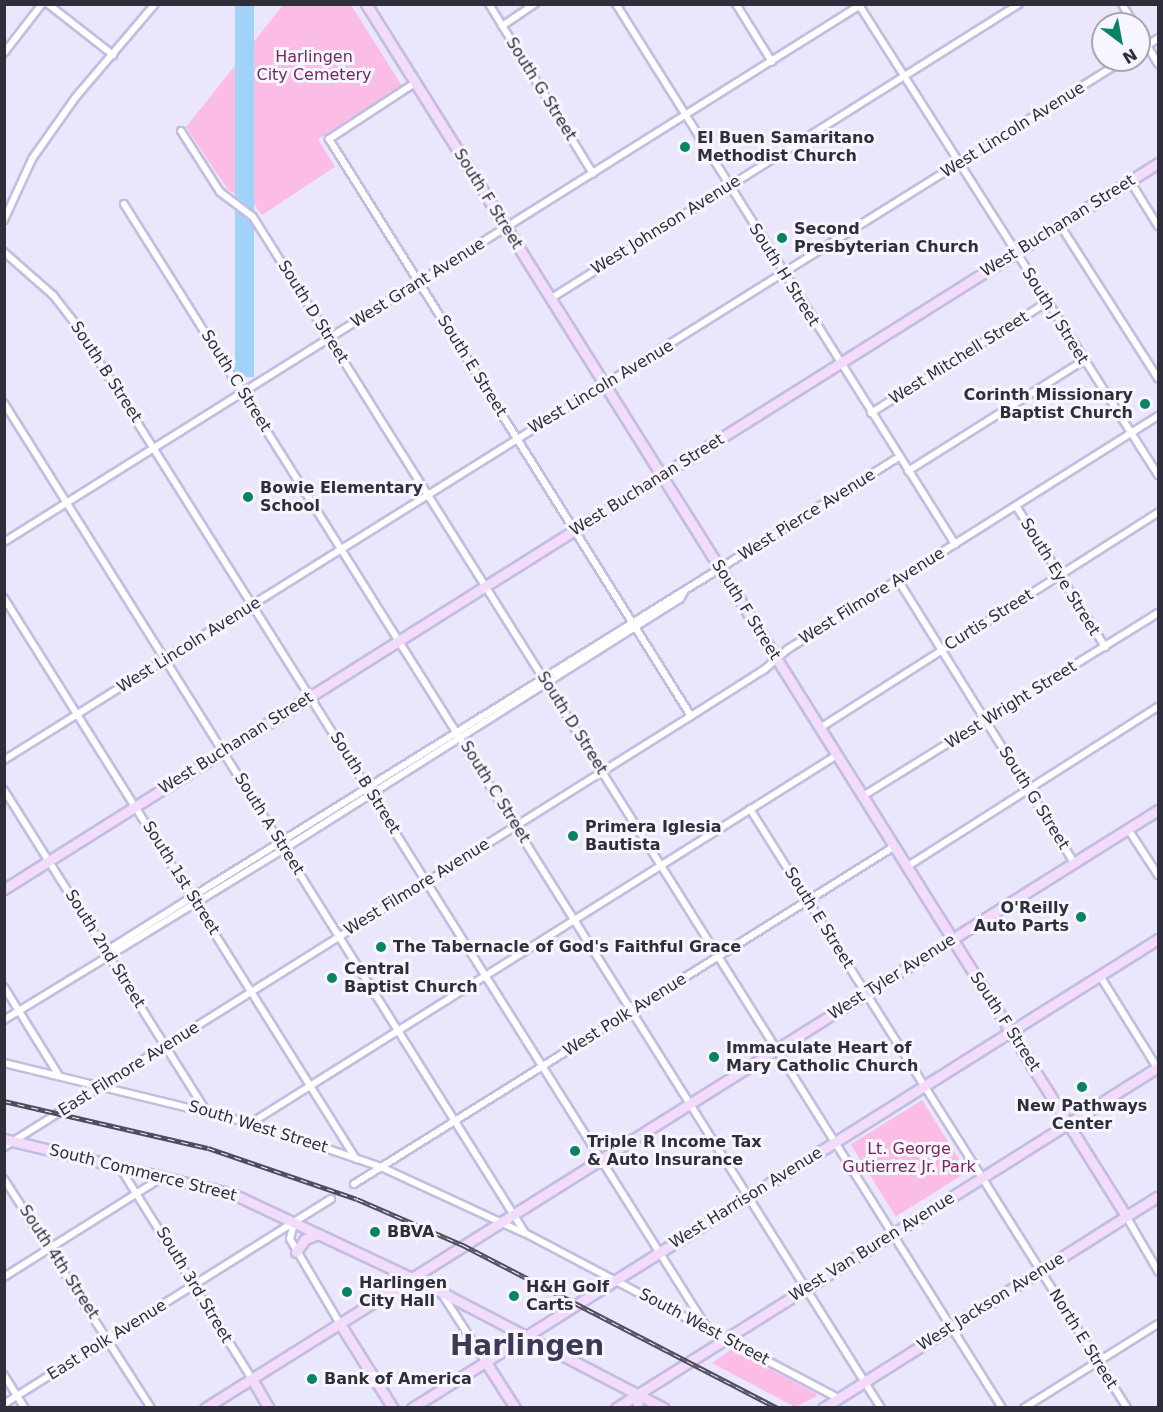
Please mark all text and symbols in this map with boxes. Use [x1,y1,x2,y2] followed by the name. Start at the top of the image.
[1091,12,1151,72] north arrow
[502,34,580,144] street label: South G Street
[1119,44,1140,68] text: N
[256,47,372,85] park label: Harlingen City Cemetery
[938,78,1088,182] street label: West Lincoln Avenue
[697,128,874,166] place label: El Buen Samaritano Methodist Church
[678,140,692,154] marker: El Buen Samaritano Methodist Church
[450,145,526,253] street label: South F Street
[588,171,744,279] street label: West Johnson Avenue
[977,171,1139,281] street label: West Buchanan Street
[794,219,979,257] place label: Second Presbyterian Church
[745,220,823,330] street label: South H Street
[775,231,789,245] marker: Second Presbyterian Church
[348,234,488,332] street label: West Grant Avenue
[274,257,352,367] street label: South D Street
[1018,264,1092,368] street label: South J Street
[886,307,1032,409] street label: West Mitchell Street
[433,312,511,420] street label: South E Street
[66,318,146,426] street label: South B Street
[197,327,275,435] street label: South C Street
[525,336,677,438] street label: West Lincoln Avenue
[963,385,1133,423] place label: Corinth Missionary Baptist Church
[1138,397,1152,411] marker: Corinth Missionary Baptist Church
[566,430,728,540] street label: West Buchanan Street
[735,465,879,565] street label: West Pierce Avenue
[260,478,423,516] place label: Bowie Elementary School
[241,490,255,504] marker: Bowie Elementary School
[1016,515,1104,639] street label: South Eye Street
[796,544,948,648] street label: West Filmore Avenue
[708,556,784,664] street label: South F Street
[941,585,1037,655] street label: Curtis Street
[114,593,264,697] street label: West Lincoln Avenue
[942,657,1080,753] street label: West Wright Street
[533,668,611,778] street label: South D Street
[155,688,317,798] street label: West Buchanan Street
[326,729,404,837] street label: South B Street
[456,738,534,846] street label: South C Street
[995,743,1073,853] street label: South G Street
[230,770,308,878] street label: South A Street
[585,817,721,855] place label: Primera Iglesia Bautista
[138,818,224,938] street label: South 1st Street
[566,829,580,843] marker: Primera Iglesia Bautista
[341,835,493,939] street label: West Filmore Avenue
[780,864,858,972] street label: South E Street
[61,886,149,1012] street label: South 2nd Street
[974,898,1069,936] place label: O'Reilly Auto Parts
[1074,910,1088,924] marker: O'Reilly Auto Parts
[825,930,959,1024] street label: West Tyler Avenue
[393,937,741,957] place label: The Tabernacle of God's Faithful Grace
[374,940,388,954] marker: The Tabernacle of God's Faithful Grace
[344,959,478,997] place label: Central Baptist Church
[560,969,690,1061] street label: West Polk Avenue
[966,969,1044,1075] street label: South F Street
[325,971,339,985] marker: Central Baptist Church
[55,1018,203,1120] street label: East Filmore Avenue
[726,1038,918,1076] place label: Immaculate Heart of Mary Catholic Church
[707,1050,721,1064] marker: Immaculate Heart of Mary Catholic Church
[1075,1080,1089,1094] marker: New Pathways Center
[1017,1096,1147,1134] place label: New Pathways Center
[186,1097,330,1157] street label: South West Street
[587,1132,762,1170] place label: Triple R Income Tax & Auto Insurance
[842,1139,976,1177] park label: Lt. George Gutierrez Jr. Park
[47,1140,239,1206] street label: South Commerce Street
[666,1143,826,1253] street label: West Harrison Avenue
[568,1144,582,1158] marker: Triple R Income Tax & Auto Insurance
[786,1188,958,1306] street label: West Van Buren Avenue
[15,1201,103,1323] street label: South 4th Street
[387,1222,434,1242] place label: BBVA
[152,1224,236,1346] street label: South 3rd Street
[368,1225,382,1239] marker: BBVA
[914,1249,1068,1355] street label: West Jackson Avenue
[359,1273,447,1311] place label: Harlingen City Hall
[526,1277,609,1315] place label: H&H Golf Carts
[340,1285,354,1299] marker: Harlingen City Hall
[636,1285,772,1369] street label: South West Street
[1045,1286,1121,1392] street label: North E Street
[507,1289,521,1303] marker: H&H Golf Carts
[44,1296,170,1384] street label: East Polk Avenue
[450,1329,604,1363] district label: Harlingen
[324,1369,472,1389] place label: Bank of America
[305,1372,319,1386] marker: Bank of America

